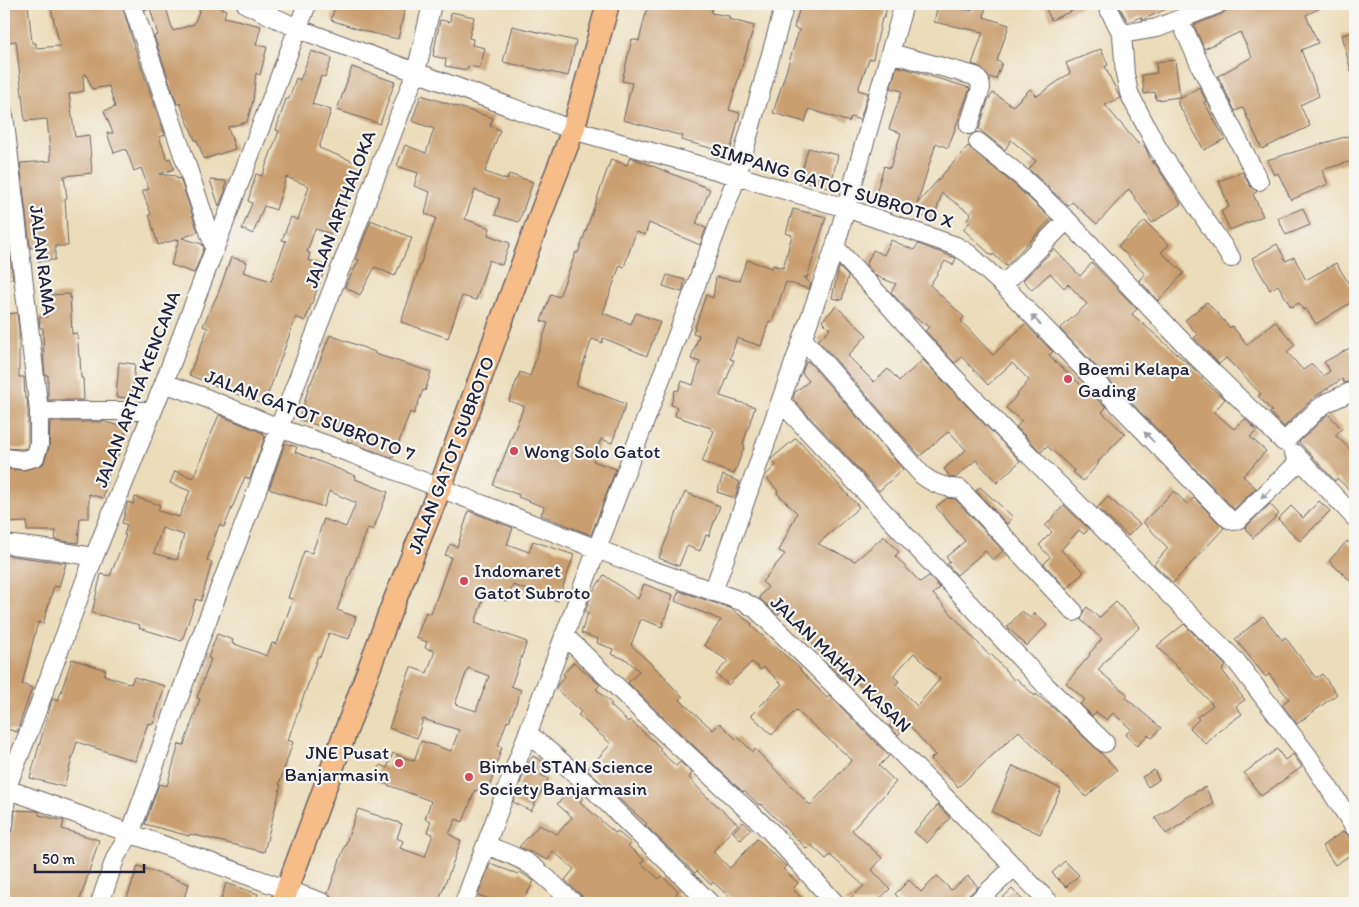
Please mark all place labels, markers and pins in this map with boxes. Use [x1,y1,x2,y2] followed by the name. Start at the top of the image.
[1078,357,1190,402] place label: Boemi Kelapa Gading
[1062,373,1074,385] marker: Boemi Kelapa Gading
[524,440,660,463] place label: Wong Solo Gatot
[508,445,520,457] marker: Wong Solo Gatot
[474,559,590,604] place label: Indomaret Gatot Subroto
[458,575,470,587] marker: Indomaret Gatot Subroto
[285,741,389,786] place label: JNE Pusat Banjarmasin
[479,755,653,800] place label: Bimbel STAN Science Society Banjarmasin
[393,757,405,769] marker: JNE Pusat Banjarmasin
[463,771,475,783] marker: Bimbel STAN Science Society Banjarmasin

